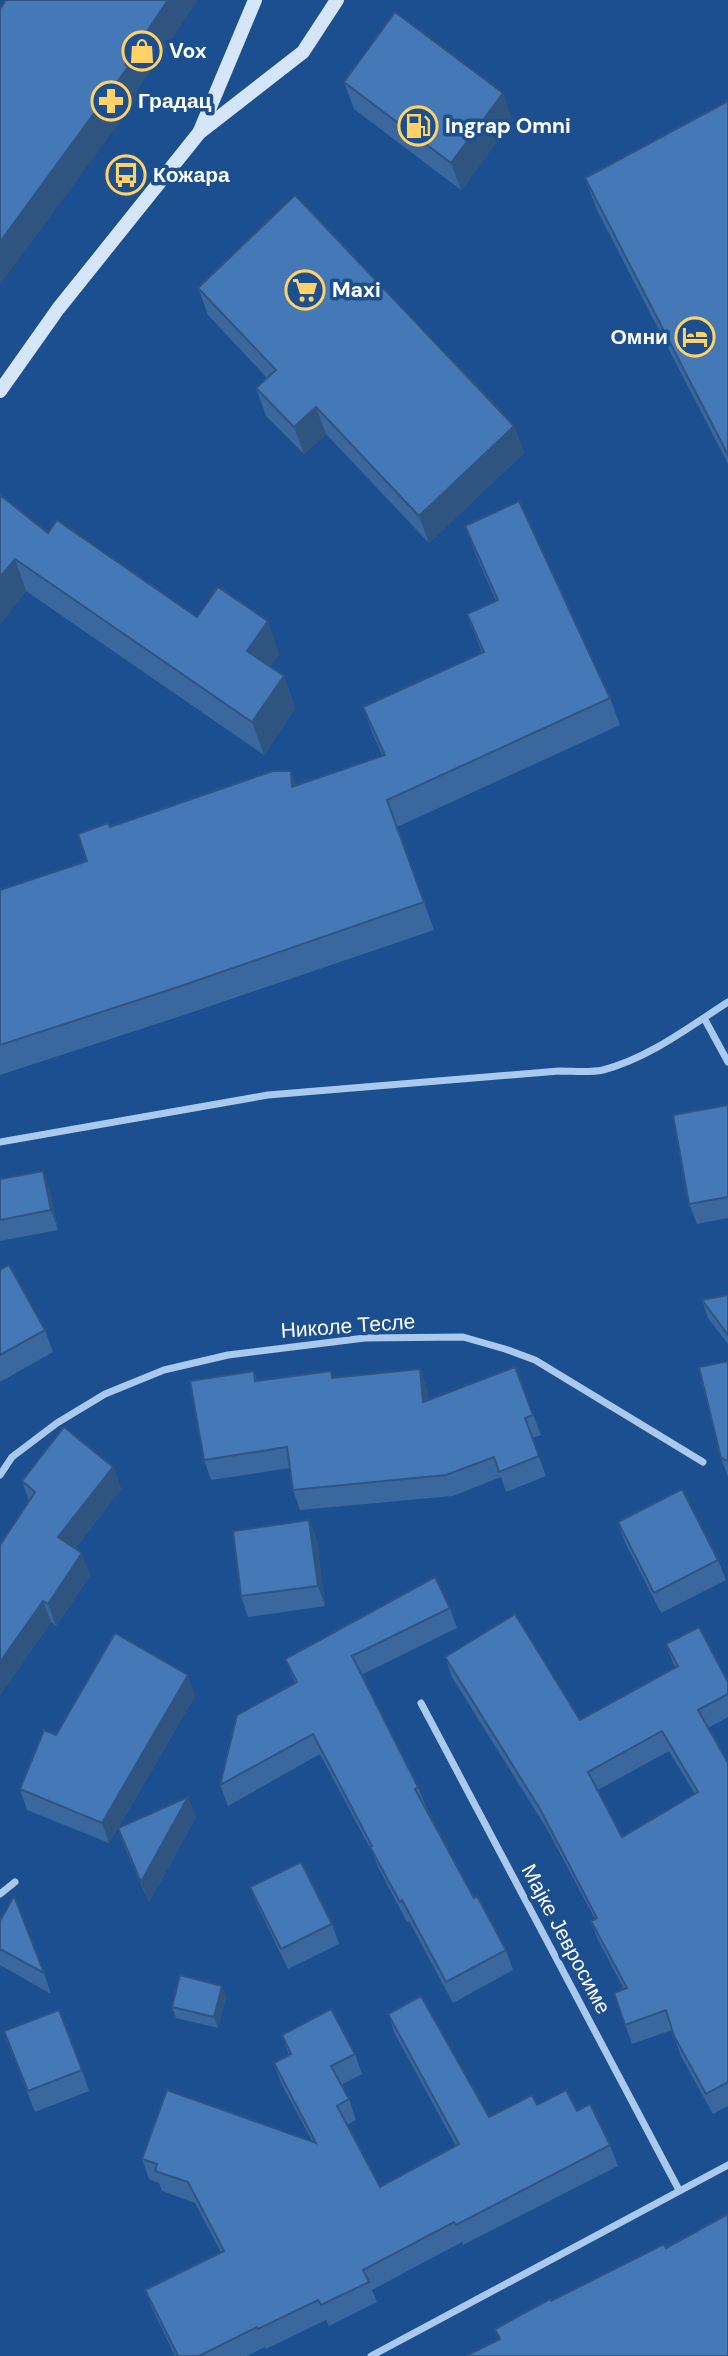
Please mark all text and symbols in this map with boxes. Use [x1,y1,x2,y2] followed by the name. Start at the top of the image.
[121,30,163,72] shop icon: Vox
[169,37,207,65] place label: Vox
[90,80,132,122] pharmacy icon: Градац
[138,87,212,115] place label: Градац
[397,105,439,147] fuel station icon: Ingrap Omni
[445,112,571,140] place label: Ingrap Omni
[105,154,147,196] bus stop icon: Кожара
[153,161,230,189] place label: Кожара
[284,269,326,311] supermarket icon: Maxi
[332,276,381,304] place label: Maxi
[674,316,716,358] hotel icon: Омни
[611,323,668,351] place label: Омни
[280,1307,416,1345] street label: Николе Тесле
[515,1859,617,2019] street label: Мајке Јевросиме

